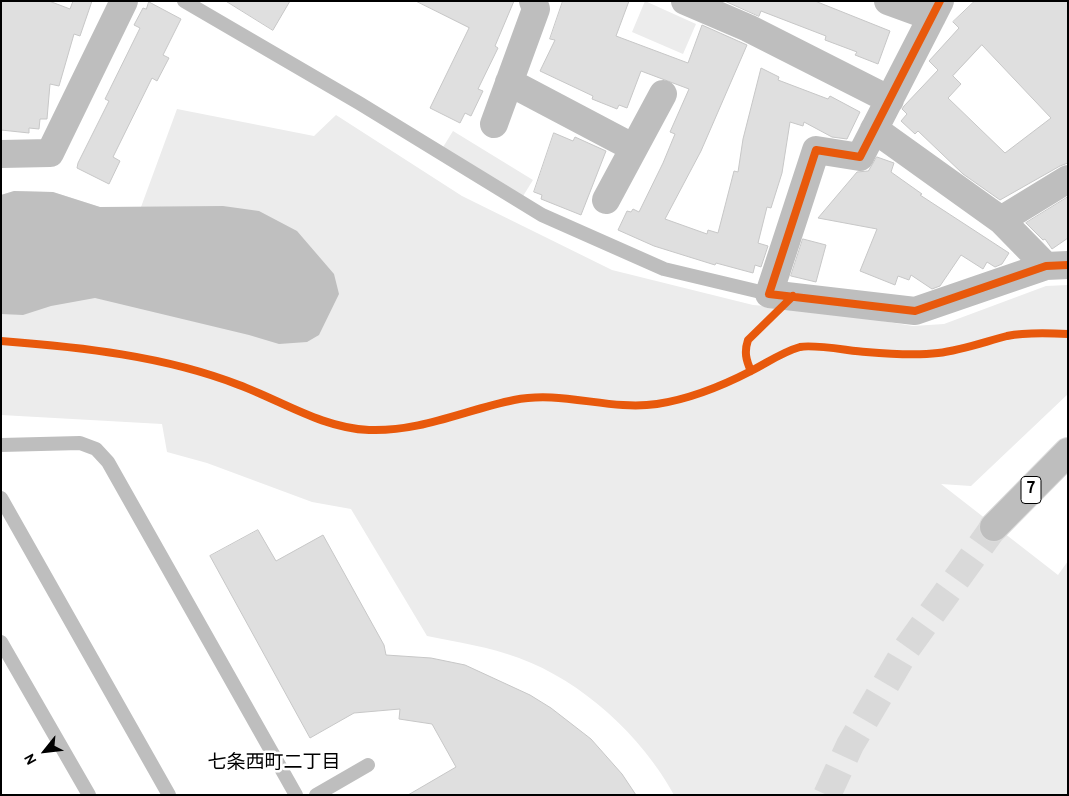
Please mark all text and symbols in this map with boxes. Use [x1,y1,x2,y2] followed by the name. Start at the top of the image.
[1021,476,1041,504] road number: 7
[20,726,70,776] north arrow
[22,750,41,767] text: N
[208,753,340,775] district label: 七条西町二丁目

